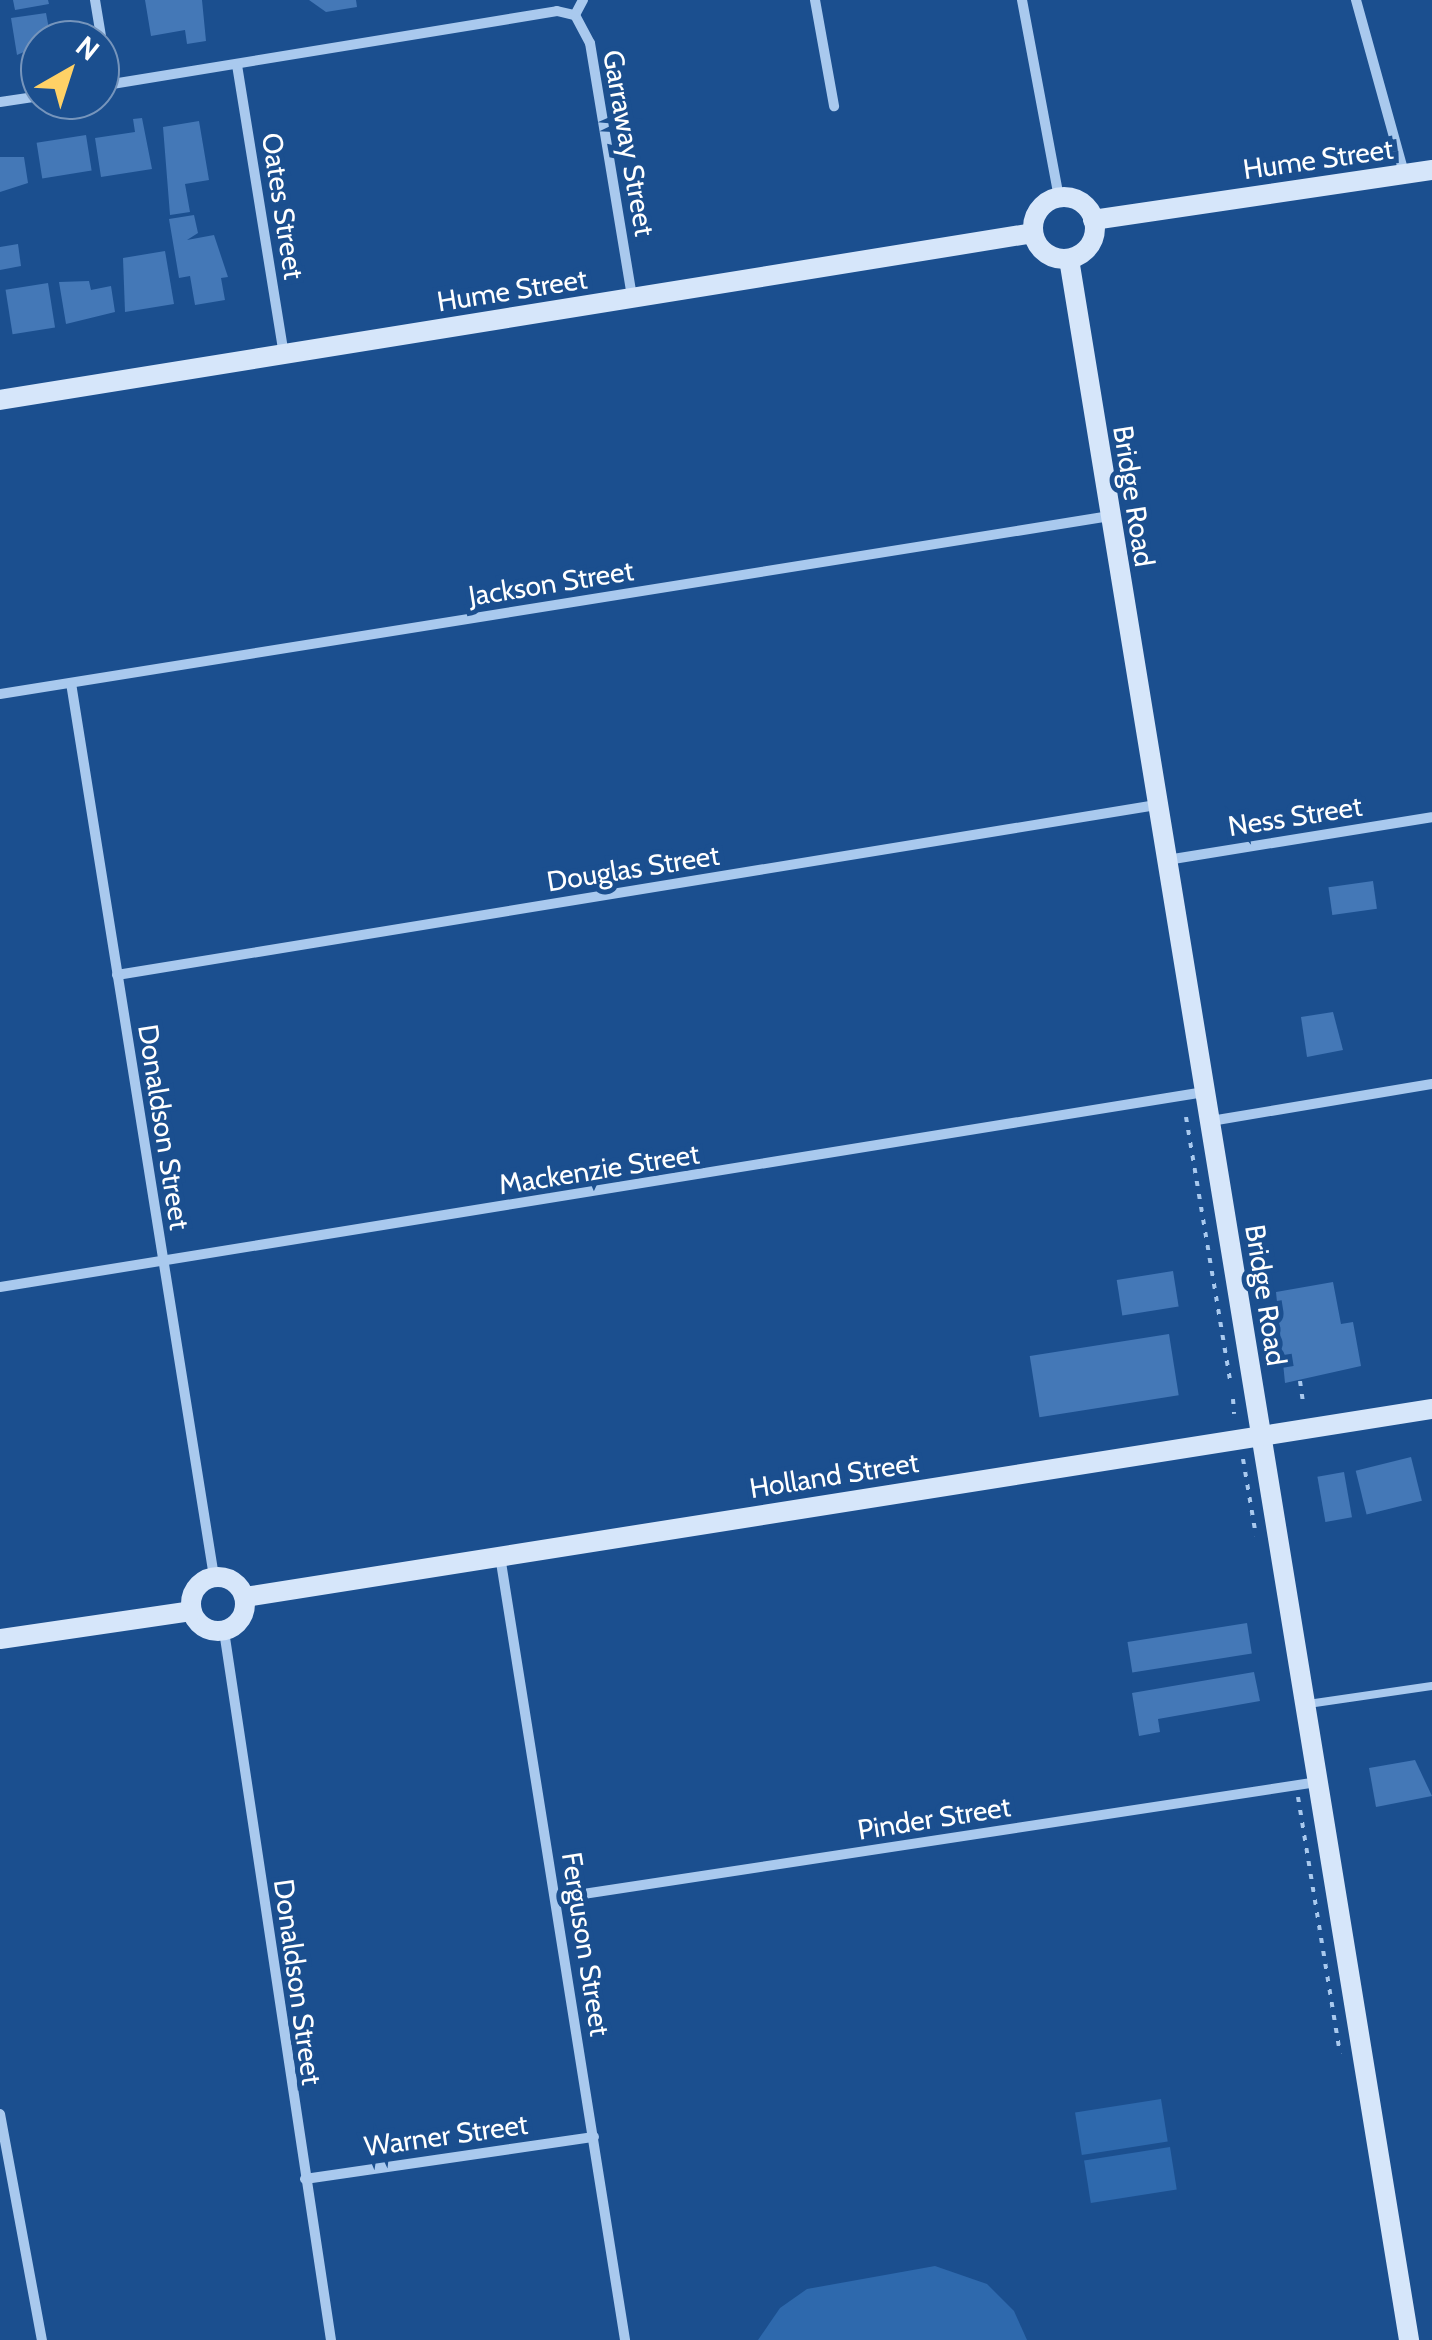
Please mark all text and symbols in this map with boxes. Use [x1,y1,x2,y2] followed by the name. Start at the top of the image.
[20,20,120,120] north arrow
[69,29,106,68] text: N
[596,47,662,239] street label: Garraway Street
[255,130,311,282] street label: Oates Street
[1241,132,1395,186] street label: Hume Street
[435,262,589,318] street label: Hume Street
[1106,423,1162,569] street label: Bridge Road
[466,553,636,613] street label: Jackson Street
[1226,789,1364,843] street label: Ness Street
[544,838,722,898] street label: Douglas Street
[131,1022,197,1232] street label: Donaldson Street
[496,1137,702,1201] street label: Mackenzie Street
[1238,1222,1294,1368] street label: Bridge Road
[747,1445,921,1505] street label: Holland Street
[855,1789,1013,1847] street label: Pinder Street
[555,1850,617,2038] street label: Ferguson Street
[267,1877,329,2087] street label: Donaldson Street
[362,2107,530,2163] street label: Warner Street

